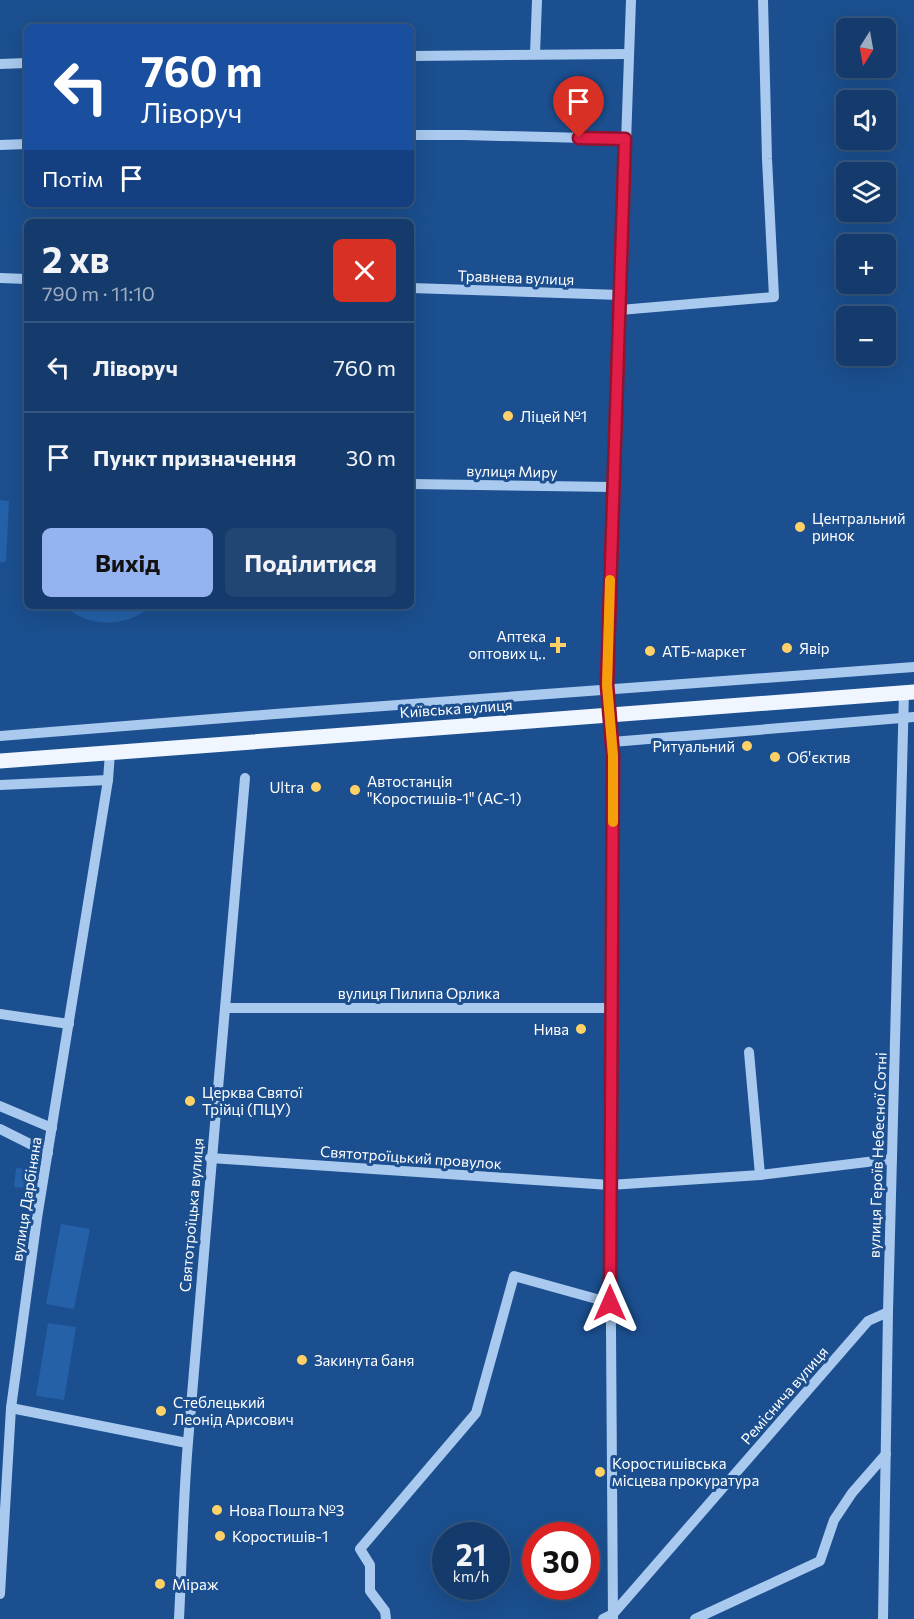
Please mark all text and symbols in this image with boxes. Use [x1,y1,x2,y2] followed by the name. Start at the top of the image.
[836,18,896,78] north arrow
[836,18,896,366] map controls
[141,44,262,96] text: 760 m
[42,48,120,126] icon: left
[553,76,604,138] pin
[562,85,595,118] icon: arrive
[836,90,896,150] button: sound
[141,96,242,129] text: Ліворуч
[115,162,148,195] icon: arrive
[836,162,896,222] button: layers
[42,165,103,192] text: Потім
[836,234,896,294] button: +
[42,236,109,280] text: 2 хв
[333,239,396,302] button: close
[457,266,575,288] street label: Травнева вулиця
[42,281,155,305] text: 790 m · 11:10
[836,306,896,366] button: −
[42,351,75,384] icon: left
[93,354,178,381] text: Ліворуч
[333,354,396,381] text: 760 m
[520,407,587,425] place label: Ліцей №1
[501,409,515,423] marker: Ліцей №1
[42,441,75,474] icon: arrive
[93,444,296,471] text: Пункт призначення
[346,444,396,471] text: 30 m
[466,461,558,481] street label: вулиця Миру
[812,509,906,544] place label: Центральний ринок
[793,520,807,534] marker: Центральний ринок
[42,528,213,597] button: Вихід
[225,528,396,597] button: Поділитися
[468,627,546,662] place label: Аптека оптових ц‥
[551,638,565,652] marker: Аптека оптових ц‥
[799,639,830,657] place label: Явір
[780,641,794,655] marker: Явір
[662,642,746,660] place label: АТБ-маркет
[643,644,657,658] marker: АТБ-маркет
[399,695,513,721] street label: Київська вулиця
[652,737,735,755] place label: Ритуальний
[740,739,754,753] marker: Ритуальний
[787,748,851,766] place label: Об'єктив
[768,750,782,764] marker: Об'єктив
[367,772,522,807] place label: Автостанція "Коростишів-1" (АС-1)
[269,778,304,796] place label: Ultra
[309,780,323,794] marker: Ultra
[348,783,362,797] marker: Автостанція "Коростишів-1" (АС-1)
[338,984,500,1002] street label: вулиця Пилипа Орлика
[533,1020,569,1038] place label: Нива
[574,1022,588,1036] marker: Нива
[864,1052,890,1258] street label: вулиця Героїв Небесної Сотні
[202,1083,304,1118] place label: Церква Святої Трійці (ПЦУ)
[183,1094,197,1108] marker: Церква Святої Трійці (ПЦУ)
[7,1135,45,1263] street label: вулиця Дарбіняна
[175,1137,207,1293] street label: Святотроїцька вулиця
[319,1142,503,1172] street label: Святотроїцький провулок
[578,1271,642,1335] position arrow
[737,1342,831,1448] street label: Реміснича вулиця
[314,1351,414,1369] place label: Закинута баня
[295,1353,309,1367] marker: Закинута баня
[173,1393,294,1428] place label: Стеблецький Леонід Арисович
[154,1404,168,1418] marker: Стеблецький Леонід Арисович
[612,1454,759,1489] place label: Коростишівська місцева прокуратура
[593,1465,607,1479] marker: Коростишівська місцева прокуратура
[229,1501,344,1519] place label: Нова Пошта №3
[210,1503,224,1517] marker: Нова Пошта №3
[522,1522,600,1600] speed limit sign: 30
[232,1527,328,1545] place label: Коростишів-1
[213,1529,227,1543] marker: Коростишів-1
[456,1535,486,1572] text: 21
[453,1567,489,1585] text: km/h
[172,1575,219,1593] place label: Міраж
[153,1577,167,1591] marker: Міраж

